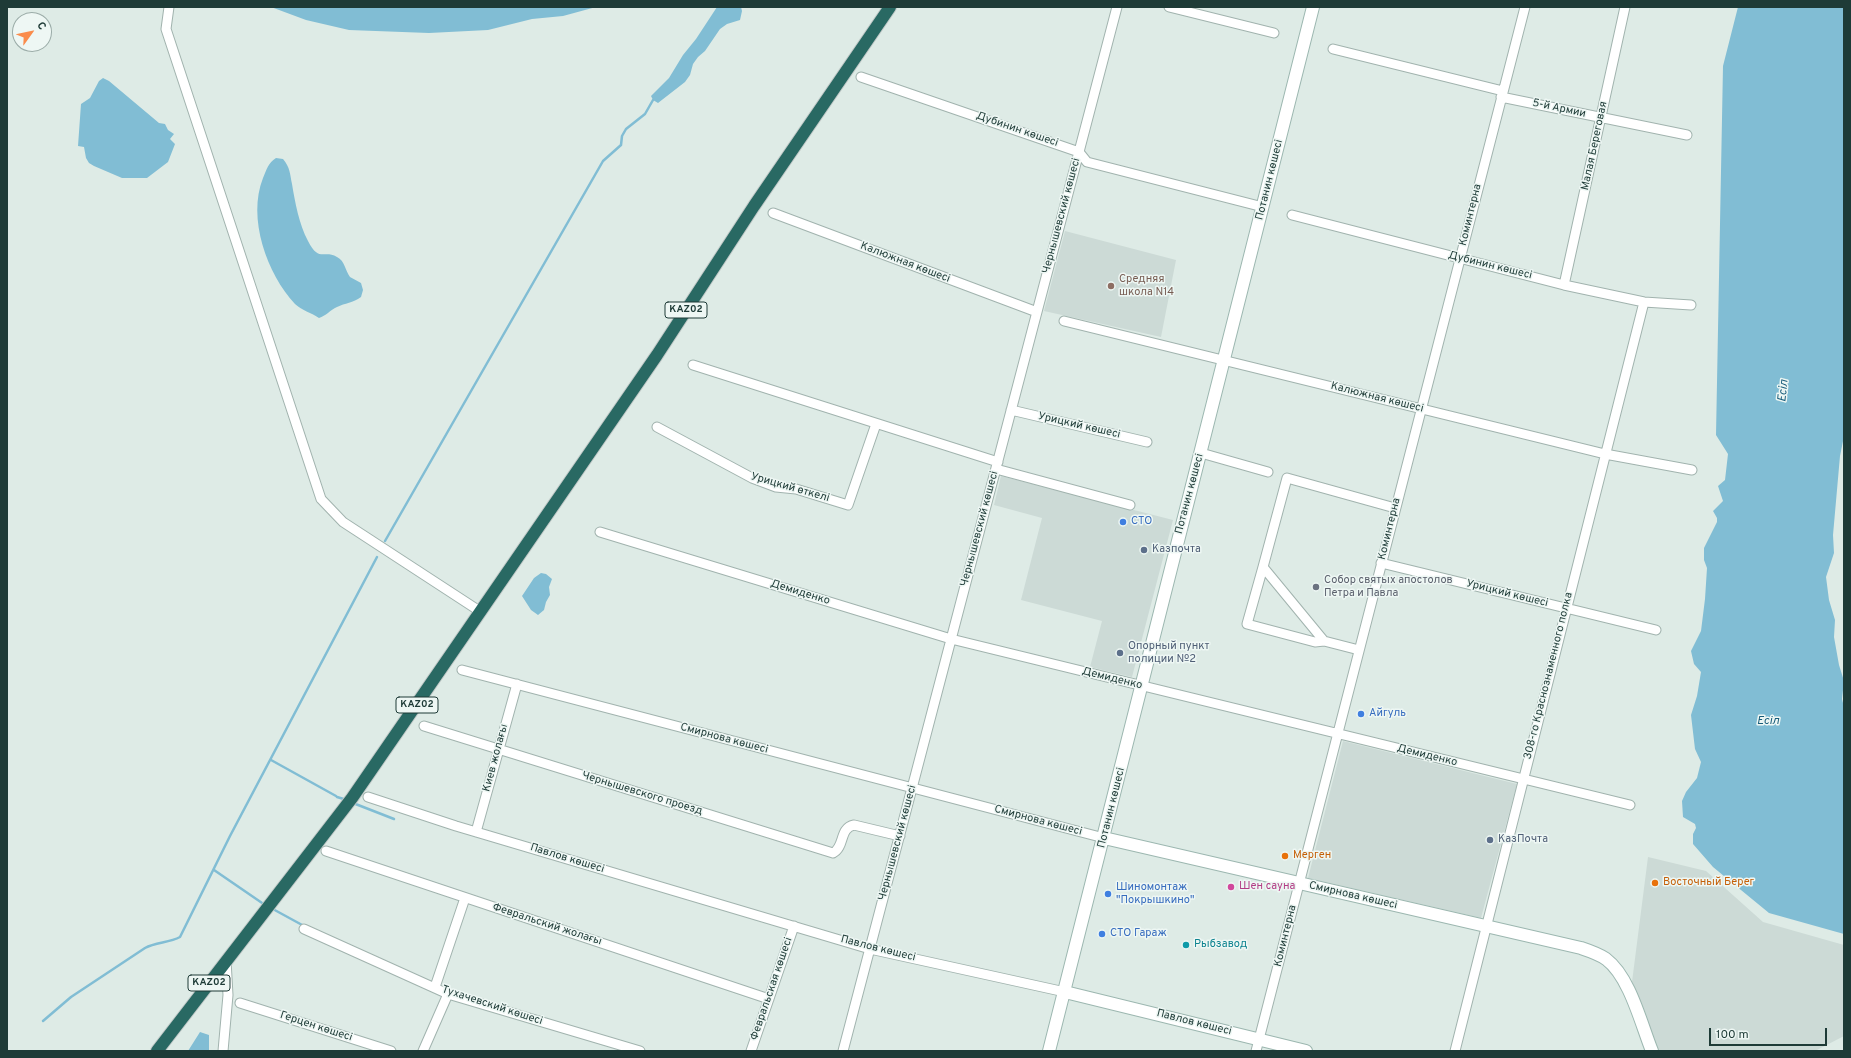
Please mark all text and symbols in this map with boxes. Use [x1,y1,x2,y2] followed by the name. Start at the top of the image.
[12,12,52,52] north arrow
[33,19,49,33] text: С
[1531,97,1587,121] street label: 5-й Армии
[1579,100,1611,192] street label: Малая Береговая
[974,110,1060,150] street label: Дубинин көшесі
[1254,138,1286,222] street label: Потанин көшесі
[1040,157,1084,275] street label: Чернышевский көшесі
[1457,183,1485,247] street label: Коминтерна
[858,240,952,286] street label: Калюжная көшесі
[1447,249,1533,283] street label: Дубинин көшесі
[1119,273,1174,299] place label: Средняя школа N14
[1106,281,1116,291] marker: Средняя школа N14
[665,302,707,318] road number: KAZ02
[1776,379,1792,403] water label: Есіл
[1329,380,1425,416] street label: Калюжная көшесі
[1037,410,1121,442] street label: Урицкий көшесі
[1173,452,1207,536] street label: Потанин көшесі
[749,470,831,506] street label: Урицкий өткелі
[958,470,1002,588] street label: Чернышевский көшесі
[1376,497,1404,561] street label: Коминтерна
[1131,515,1152,529] place label: СТО
[1118,517,1128,527] marker: СТО
[1152,543,1201,557] place label: Казпочта
[1139,545,1149,555] marker: Казпочта
[1324,574,1453,600] place label: Собор святых апостолов Петра и Павла
[1465,577,1549,611] street label: Урицкий көшесі
[769,578,831,608] street label: Демиденко
[1311,582,1321,592] marker: Собор святых апостолов Петра и Павла
[1522,591,1576,761] street label: 308-го Краснознаменного полка
[1128,640,1209,666] place label: Опорный пункт полиции №2
[1115,648,1125,658] marker: Опорный пункт полиции №2
[1080,665,1144,693] street label: Демиденко
[396,697,438,713] road number: KAZ02
[1369,707,1406,721] place label: Айгуль
[1356,709,1366,719] marker: Айгуль
[1757,715,1779,729] water label: Есіл
[679,721,769,757] street label: Смирнова көшесі
[481,723,511,793] street label: Киев жолағы
[1395,742,1459,770] street label: Демиденко
[1096,766,1128,850] street label: Потанин көшесі
[580,769,704,819] street label: Чернышевского проезд
[876,784,920,902] street label: Чернышевский көшесі
[993,803,1083,839] street label: Смирнова көшесі
[1498,833,1548,847] place label: КазПочта
[1485,835,1495,845] marker: КазПочта
[528,841,606,877] street label: Павлов көшесі
[1293,849,1331,863] place label: Мерген
[1280,851,1290,861] marker: Мерген
[1663,876,1754,890] place label: Восточный Берег
[1650,878,1660,888] marker: Восточный Берег
[1307,879,1399,913] street label: Смирнова көшесі
[1239,880,1295,894] place label: Шен сауна
[1116,881,1194,907] place label: Шиномонтаж "Покрышкино"
[1226,882,1236,892] marker: Шен сауна
[1103,889,1113,899] marker: Шиномонтаж "Покрышкино"
[491,901,603,949] street label: Февральский жолағы
[1272,904,1300,968] street label: Коминтерна
[1110,927,1167,941] place label: СТО Гараж
[1097,929,1107,939] marker: СТО Гараж
[839,933,917,965] street label: Павлов көшесі
[748,936,796,1042] street label: Февральская көшесі
[1194,938,1247,952] place label: Рыбзавод
[1181,940,1191,950] marker: Рыбзавод
[188,975,230,991] road number: KAZ02
[440,983,544,1029] street label: Тухачевский көшесі
[1155,1007,1233,1039] street label: Павлов көшесі
[278,1009,354,1045] street label: Герцен көшесі
[1711,1020,1829,1046] scale bar
[1716,1027,1749,1043] text: 100 m

